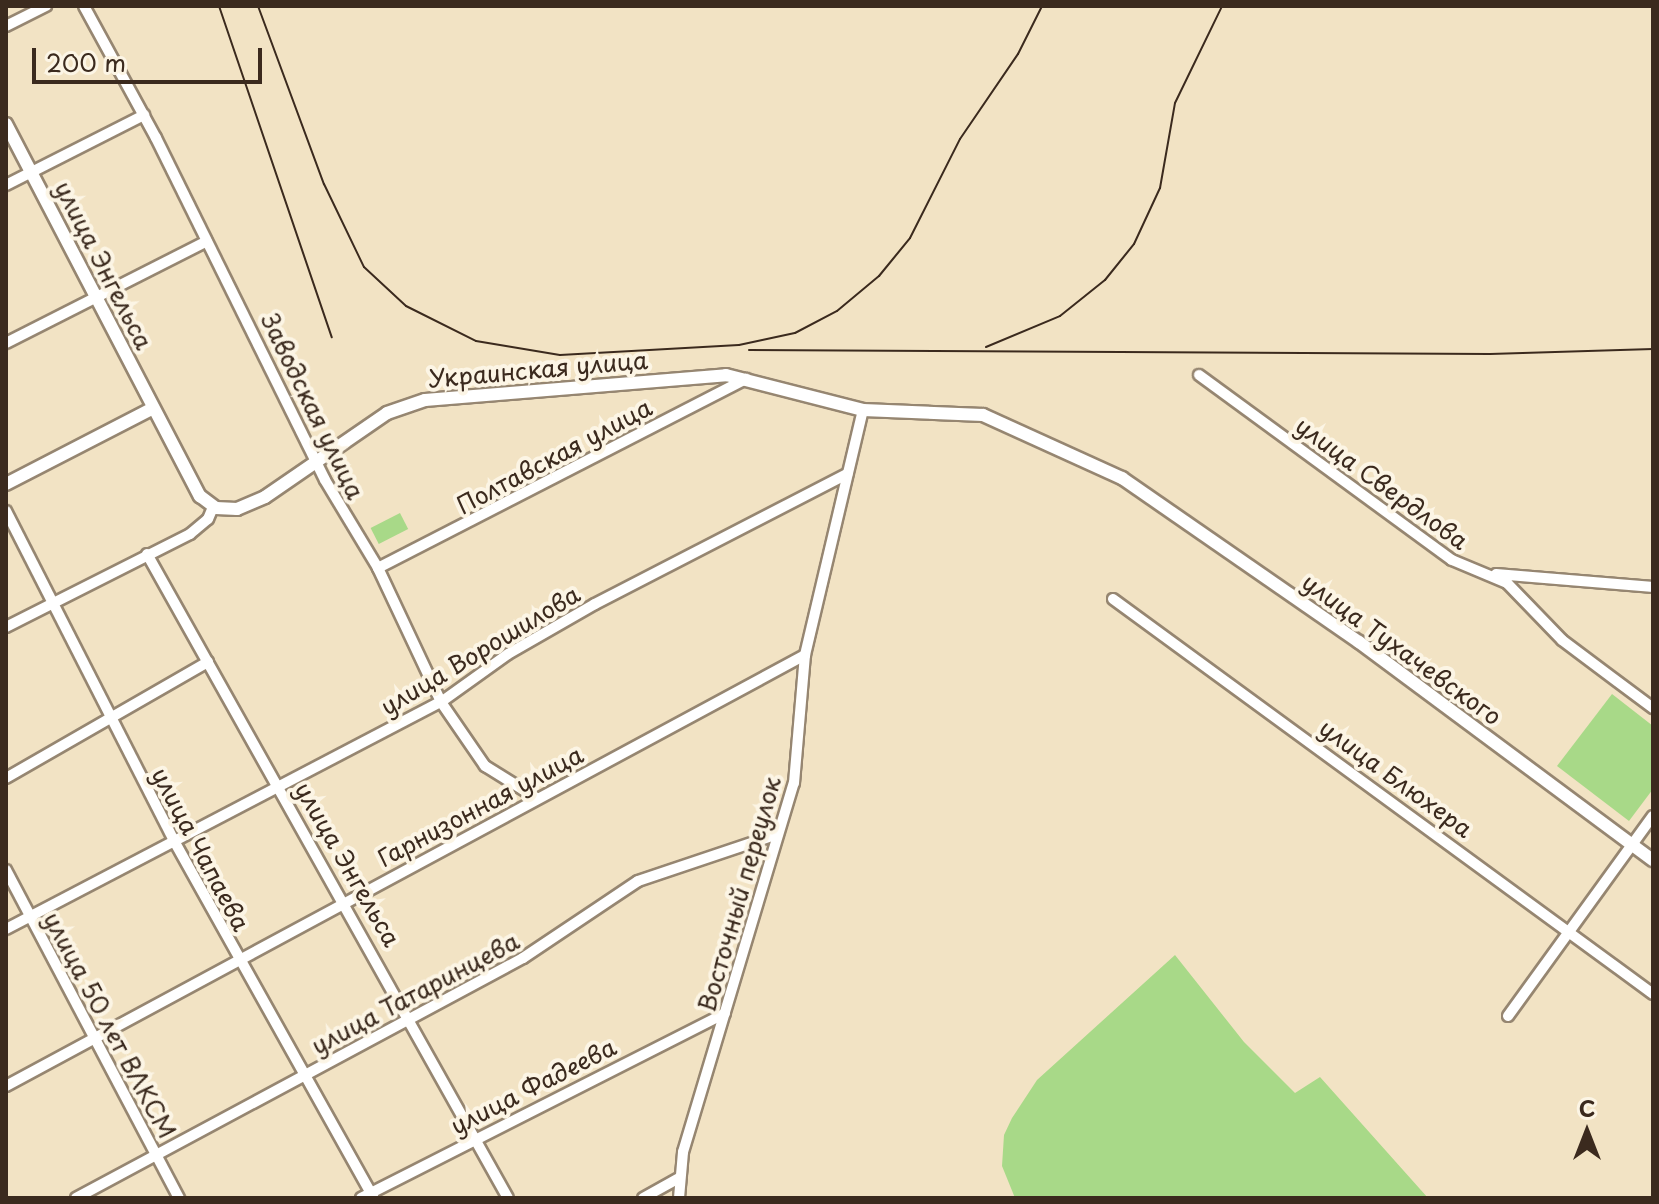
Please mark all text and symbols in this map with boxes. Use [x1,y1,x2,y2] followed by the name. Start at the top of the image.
[36,32,266,82] scale bar
[46,44,126,80] text: 200 m
[49,175,159,355] street label: улица Энгельса
[255,308,371,504] street label: Заводская улица
[427,345,649,393] street label: Украинская улица
[451,392,657,520] street label: Полтавская улица
[1290,410,1474,556] street label: улица Свердлова
[1296,567,1508,731] street label: улица Тухачевского
[375,579,585,721] street label: улица Ворошилова
[1313,713,1479,843] street label: улица Блюхера
[372,739,588,873] street label: Гарнизонная улица
[146,762,256,936] street label: улица Чапаева
[692,773,786,1015] street label: Восточный переулок
[289,776,407,952] street label: улица Энгельса
[38,906,182,1144] street label: улица 50 лет ВЛКСМ
[306,926,524,1060] street label: улица Татаринцева
[445,1032,621,1140] street label: улица Фадеева
[1579,1091,1595,1124] text: С
[1547,1092,1627,1172] north arrow

